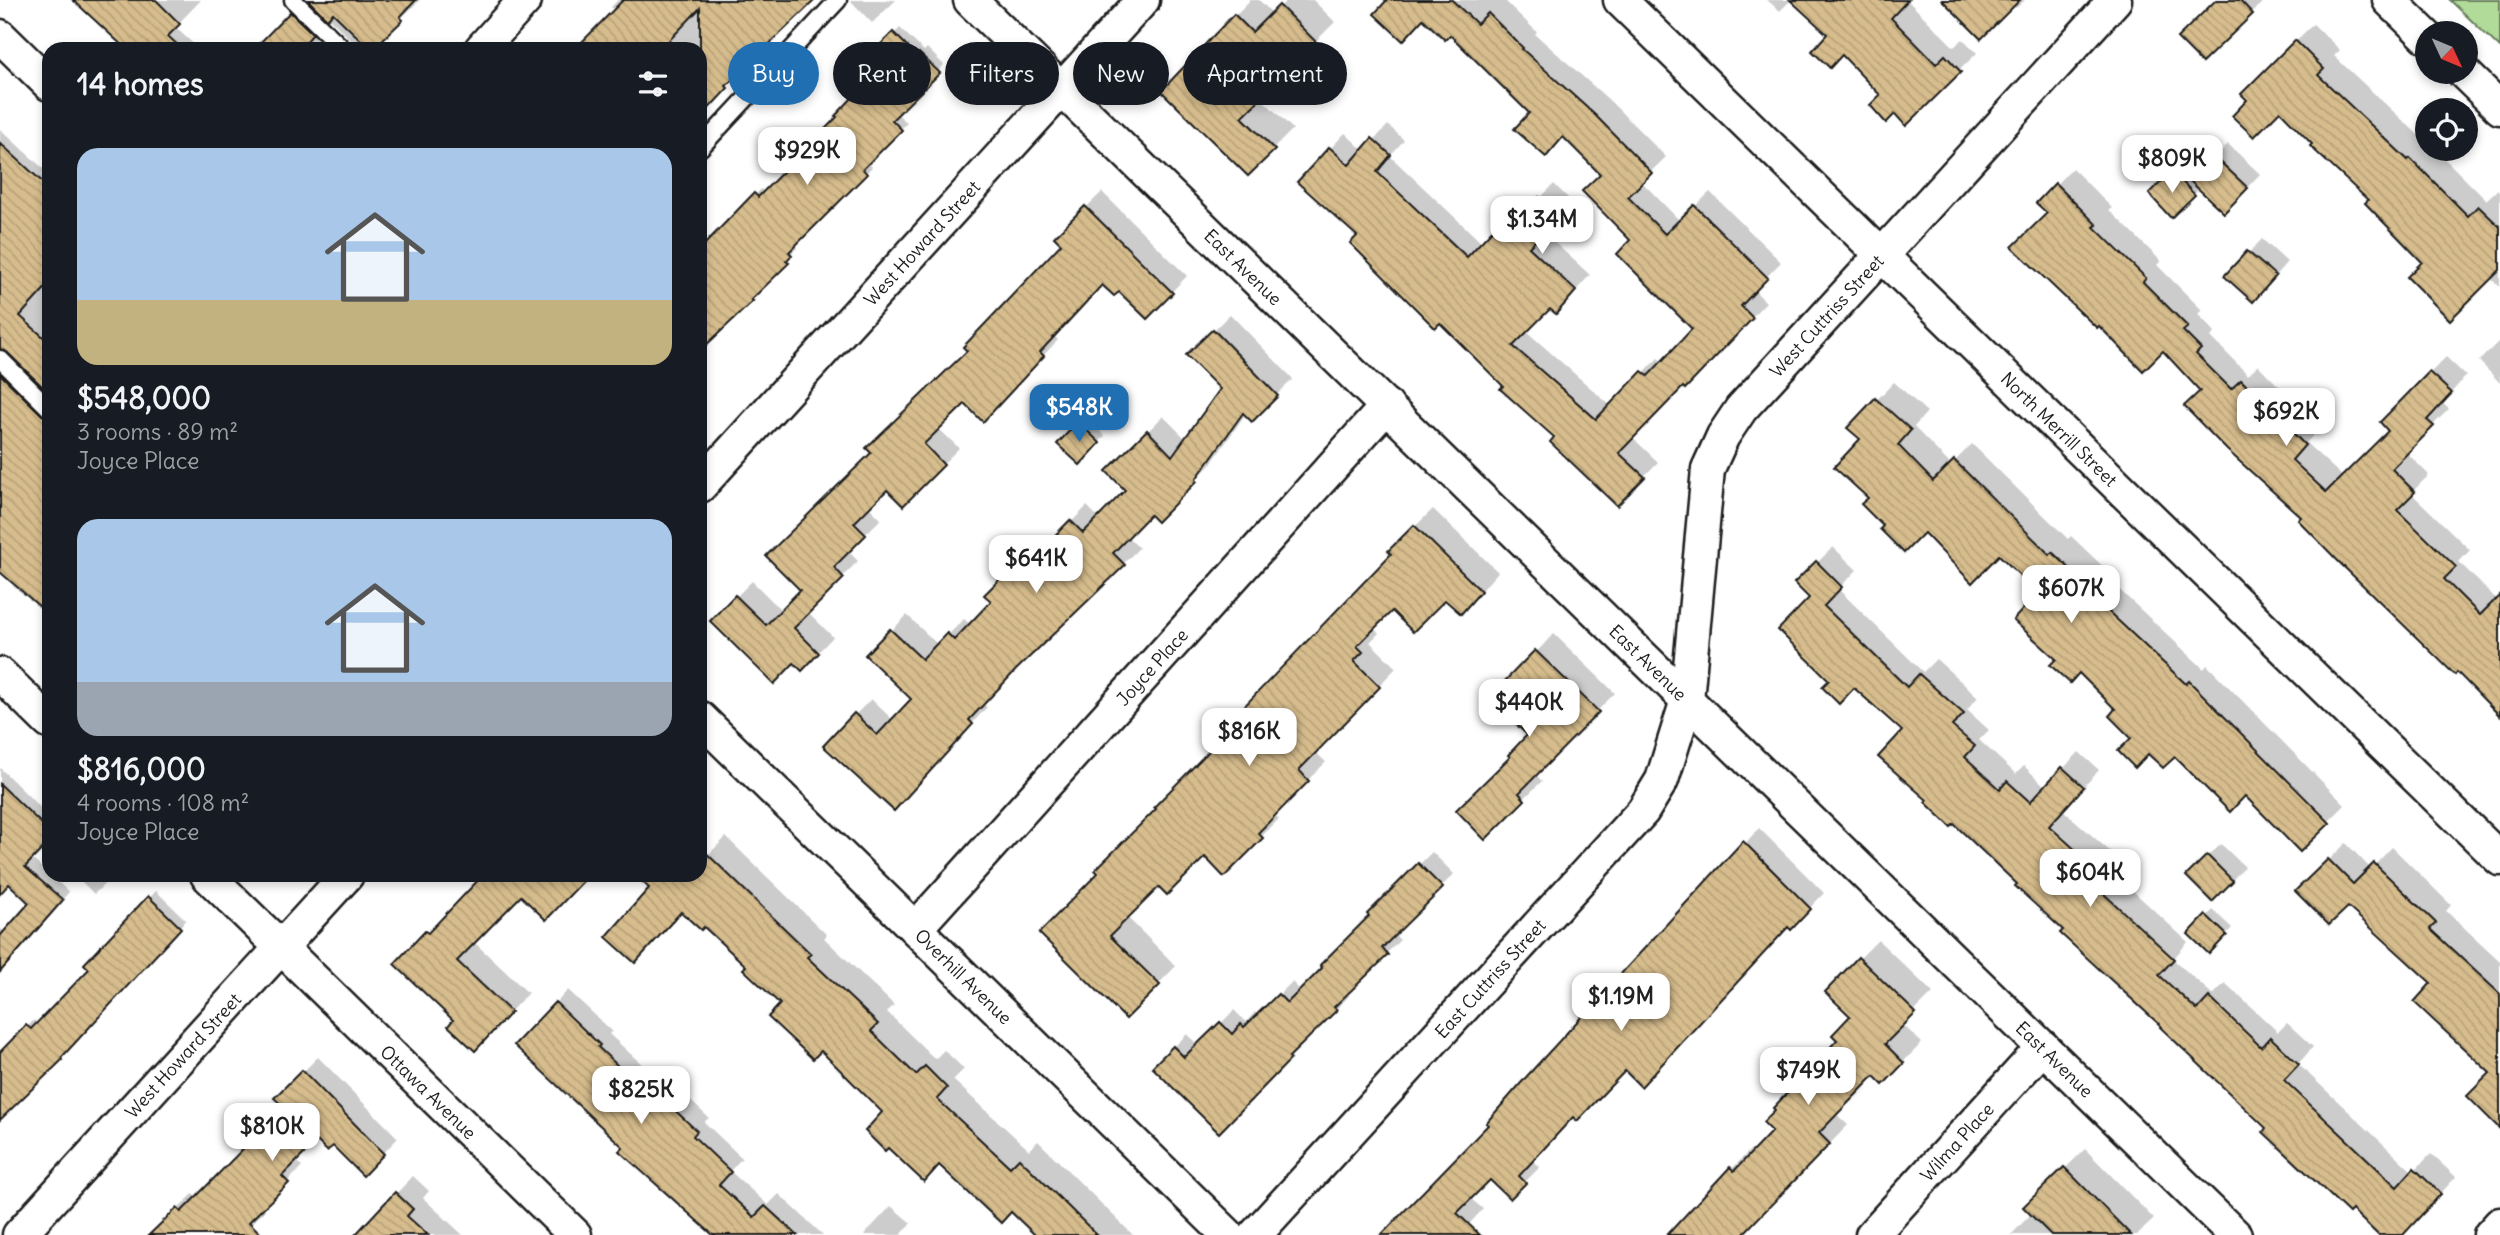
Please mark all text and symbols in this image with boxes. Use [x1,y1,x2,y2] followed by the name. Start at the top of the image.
[2415,21,2478,84] north arrow
[2415,21,2478,161] map controls
[728,42,819,105] chip: Buy
[833,42,931,105] chip: Rent
[945,42,1059,105] chip: Filters
[1073,42,1169,105] chip: New
[1183,42,1347,105] chip: Apartment
[77,65,204,103] text: 14 homes
[634,65,672,103] icon: filters
[2415,98,2478,161] button: locate
[758,128,856,187] pin: $929K
[774,135,840,164] text: $929K
[2123,136,2221,195] pin: $809K
[2138,143,2206,172] text: $809K
[859,175,985,310] street label: West Howard Street
[312,194,438,320] icon: home
[1485,196,1599,256] pin: $1.34M
[1506,204,1578,233] text: $1.34M
[1200,224,1287,310] street label: East Avenue
[1764,249,1888,382] street label: West Cuttriss Street
[1996,367,2122,491] street label: North Merrill Street
[77,379,211,417] text: $548,000
[1030,384,1128,444] pin: $548K
[2237,388,2335,448] pin: $692K
[1046,392,1112,421] text: $548K
[2253,396,2319,425] text: $692K
[77,417,238,446] text: 3 rooms · 89 m²
[77,446,199,475] text: Joyce Place
[987,536,1085,595] pin: $641K
[1005,543,1067,572] text: $641K
[312,565,438,691] icon: home
[2022,566,2120,625] pin: $607K
[2038,573,2104,602] text: $607K
[1605,619,1692,705] street label: East Avenue
[1111,623,1192,710] street label: Joyce Place
[1480,680,1578,739] pin: $440K
[1495,687,1563,716] text: $440K
[1200,708,1298,768] pin: $816K
[1218,716,1280,745] text: $816K
[77,750,206,788] text: $816,000
[77,788,249,817] text: 4 rooms · 108 m²
[77,817,199,846] text: Joyce Place
[2041,850,2139,909] pin: $604K
[2056,857,2124,886] text: $604K
[1430,914,1550,1043] street label: East Cuttriss Street
[910,924,1017,1029] street label: Overhill Avenue
[1564,974,1678,1033] pin: $1.19M
[1588,981,1654,1010] text: $1.19M
[120,988,246,1123] street label: West Howard Street
[2011,1016,2098,1102] street label: East Avenue
[376,1040,481,1144] street label: Ottawa Avenue
[1759,1048,1857,1107] pin: $749K
[1776,1055,1840,1084] text: $749K
[592,1066,690,1126] pin: $825K
[608,1074,674,1103] text: $825K
[1915,1098,1998,1186] street label: Wilma Place
[223,1104,321,1163] pin: $810K
[240,1111,304,1140] text: $810K

